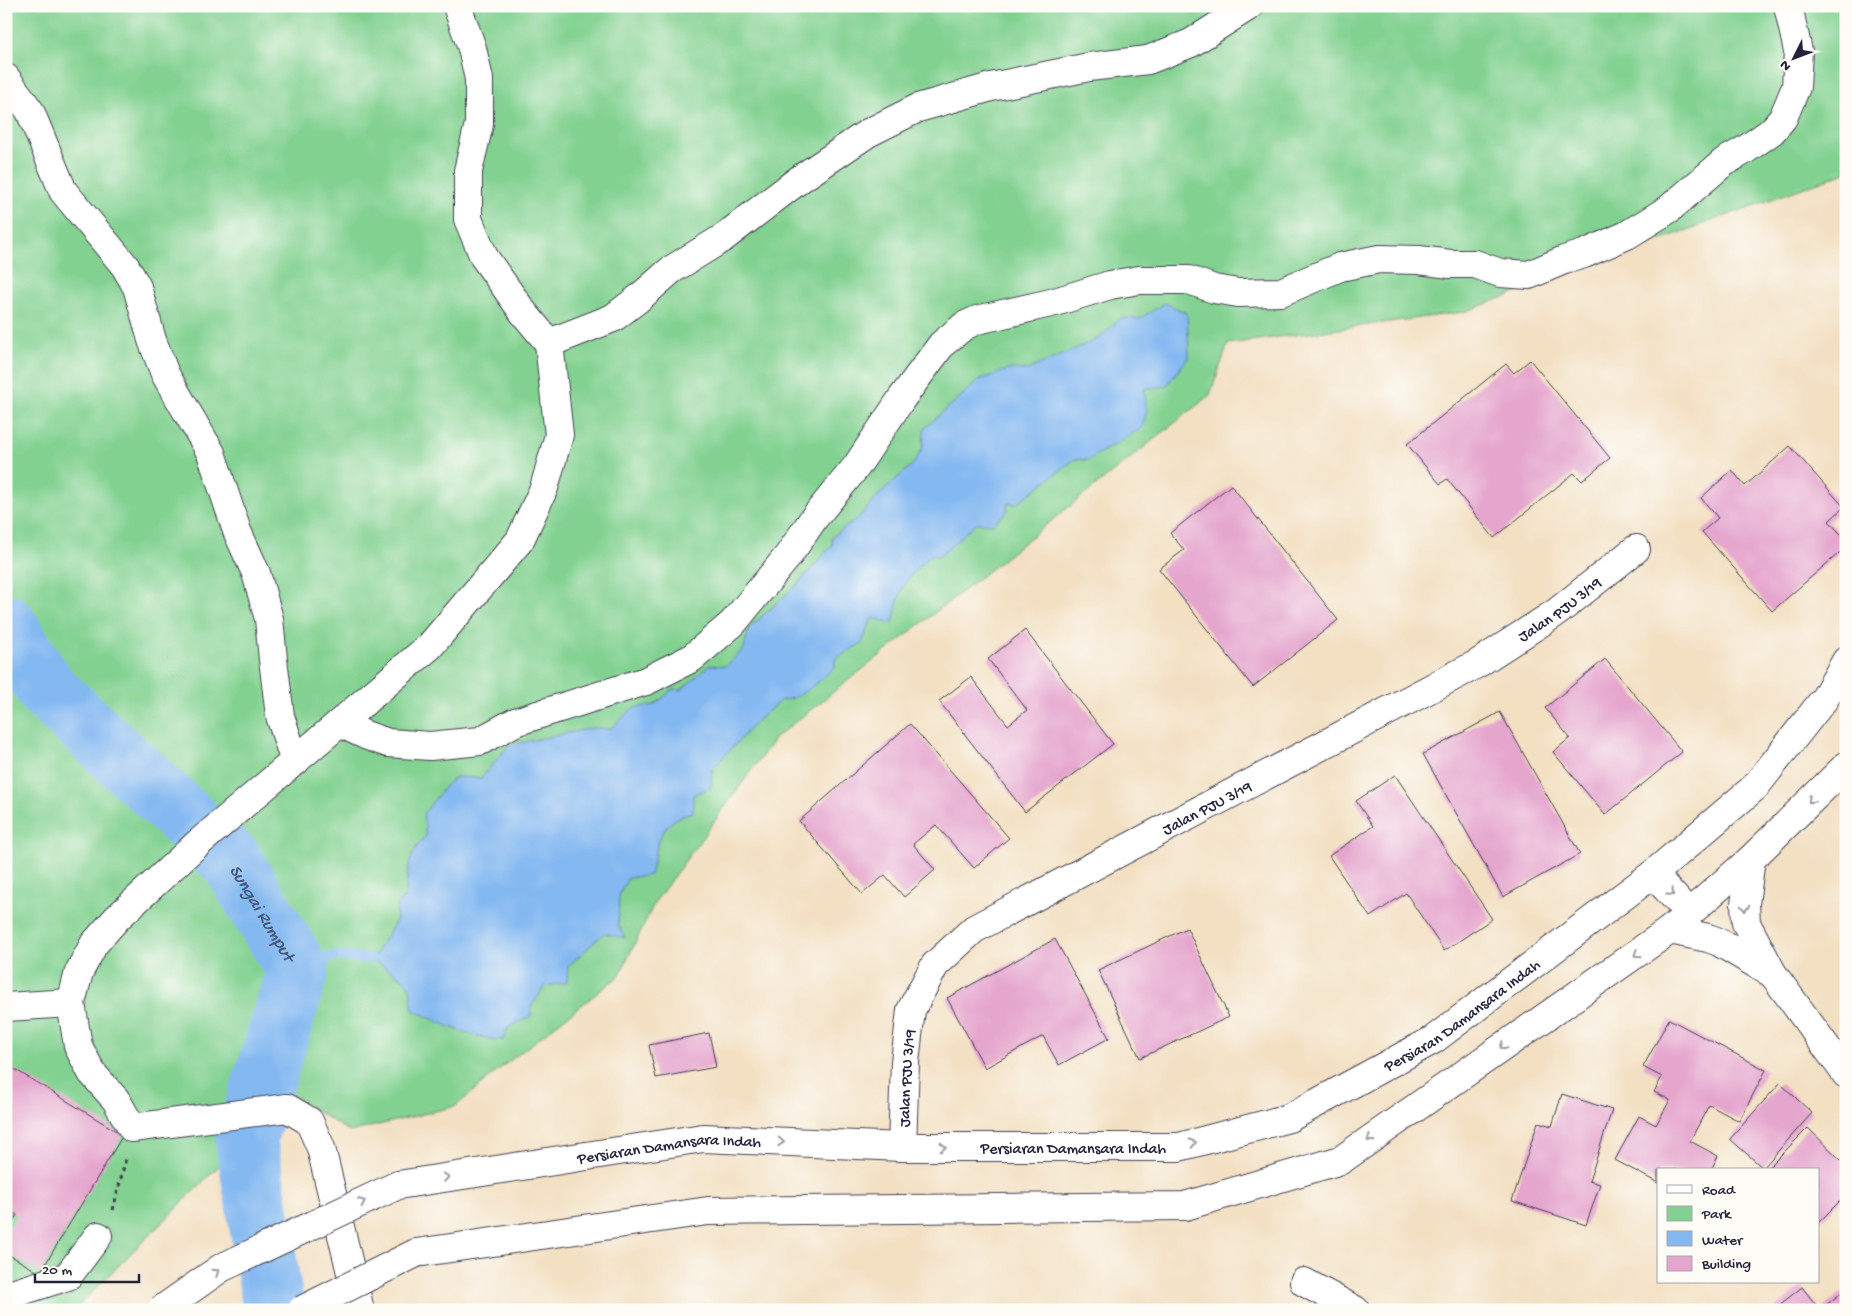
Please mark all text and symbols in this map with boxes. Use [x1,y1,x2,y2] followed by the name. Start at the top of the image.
[1770,32,1820,82] north arrow
[1777,56,1796,74] text: N
[1516,574,1606,648] street label: Jalan PJU 3/19
[1160,778,1256,841] street label: Jalan PJU 3/19
[1808,794,1817,803] one-way arrow
[224,862,300,969] water label: Sungai Rumput
[1665,888,1674,897] one-way arrow
[1740,904,1750,912] one-way arrow
[1633,948,1643,957] one-way arrow
[1381,956,1545,1078] street label: Persiaran Damansara Indah
[897,1028,922,1128] street label: Jalan PJU 3/19
[1500,1040,1509,1050] one-way arrow
[575,1132,762,1170] street label: Persiaran Damansara Indah
[1366,1133,1376,1142] one-way arrow
[777,1136,785,1147] one-way arrow
[1188,1138,1197,1149] one-way arrow
[979,1141,1166,1160] street label: Persiaran Damansara Indah
[940,1142,947,1152] one-way arrow
[1657,1168,1820,1284] legend
[442,1173,451,1183] one-way arrow
[1702,1182,1736,1200] text: Road
[357,1198,366,1208] one-way arrow
[1701,1206,1732,1224] text: Park
[1702,1232,1744,1250] text: Water
[35,1251,139,1283] scale bar
[1701,1256,1751,1274] text: Building
[42,1262,72,1280] text: 20 m
[210,1269,219,1279] one-way arrow

